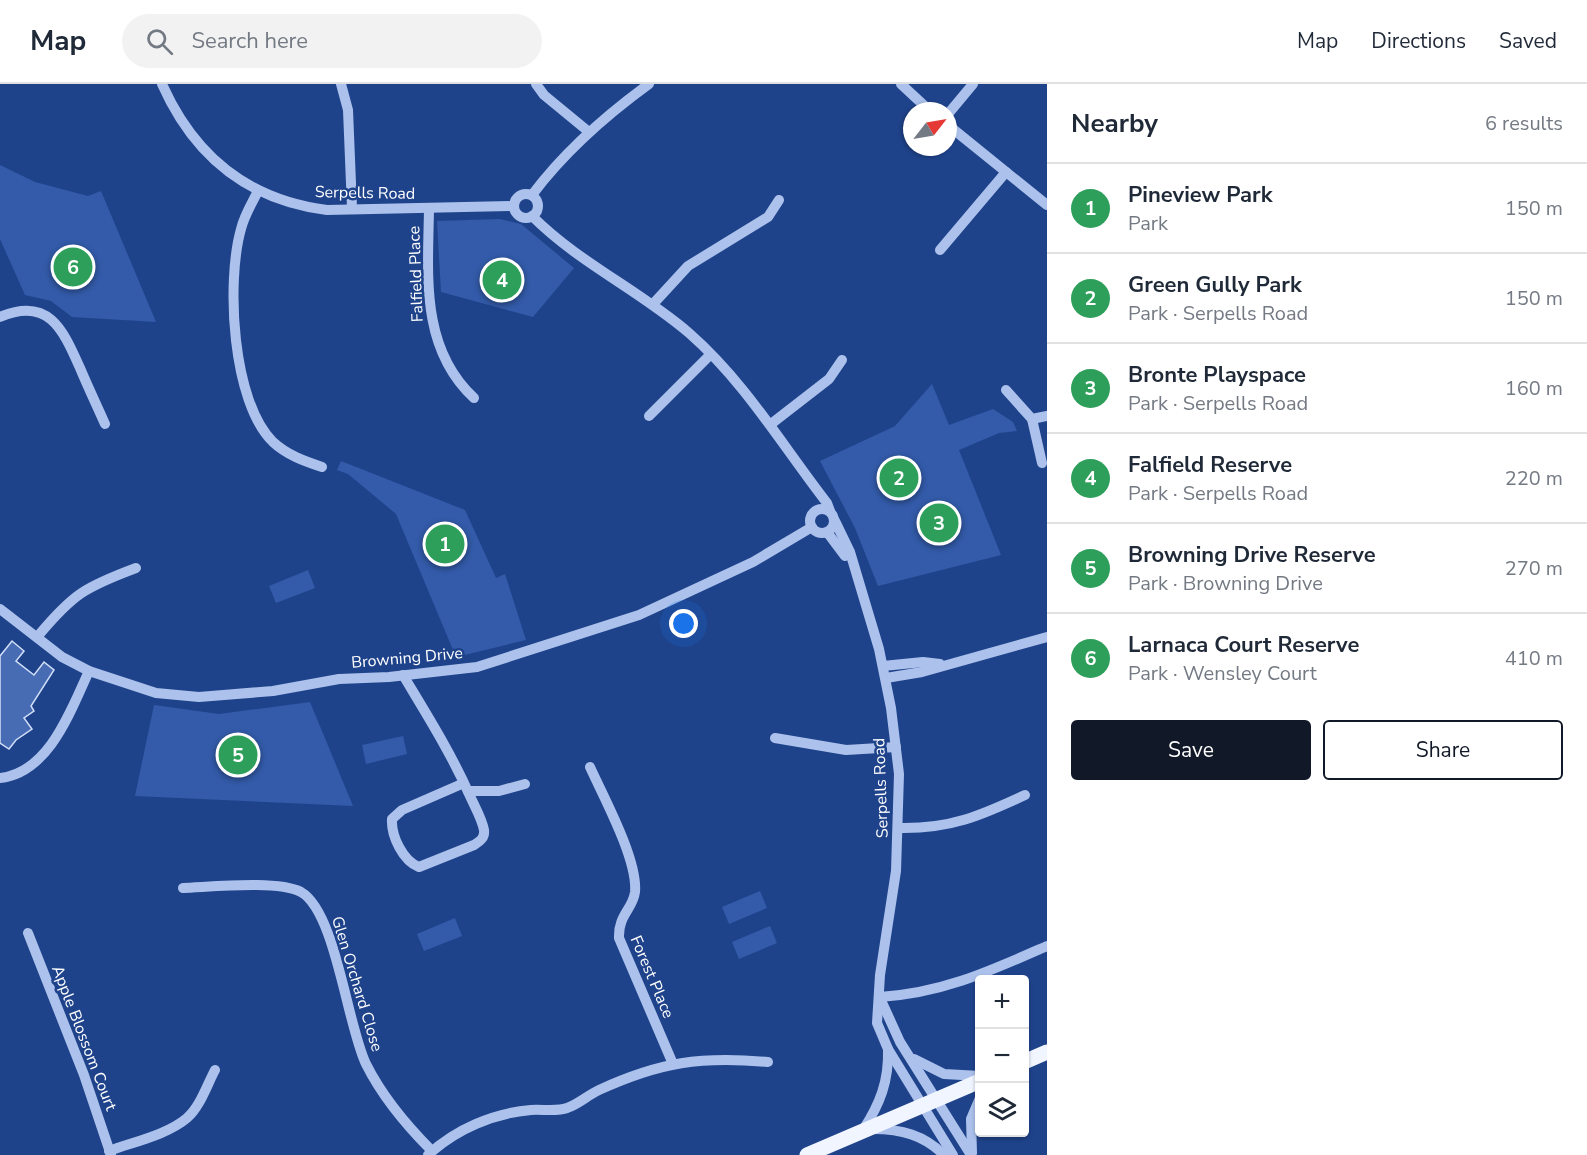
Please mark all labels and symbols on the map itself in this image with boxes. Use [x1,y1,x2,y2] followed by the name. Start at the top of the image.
[903,102,957,156] north arrow
[315,181,415,205] street label: Serpells Road
[403,226,429,322] street label: Falfield Place
[54,244,92,290] pin: 6
[482,258,522,302] pin: 4
[880,456,918,500] pin: 2
[920,500,958,546] pin: 3
[426,522,464,566] pin: 1
[669,609,698,638] your location
[350,642,464,674] street label: Browning Drive
[218,732,258,778] pin: 5
[868,737,894,839] street label: Serpells Road
[326,914,388,1054] street label: Glen Orchard Close
[625,932,679,1022] street label: Forest Place
[46,962,122,1114] street label: Apple Blossom Court

